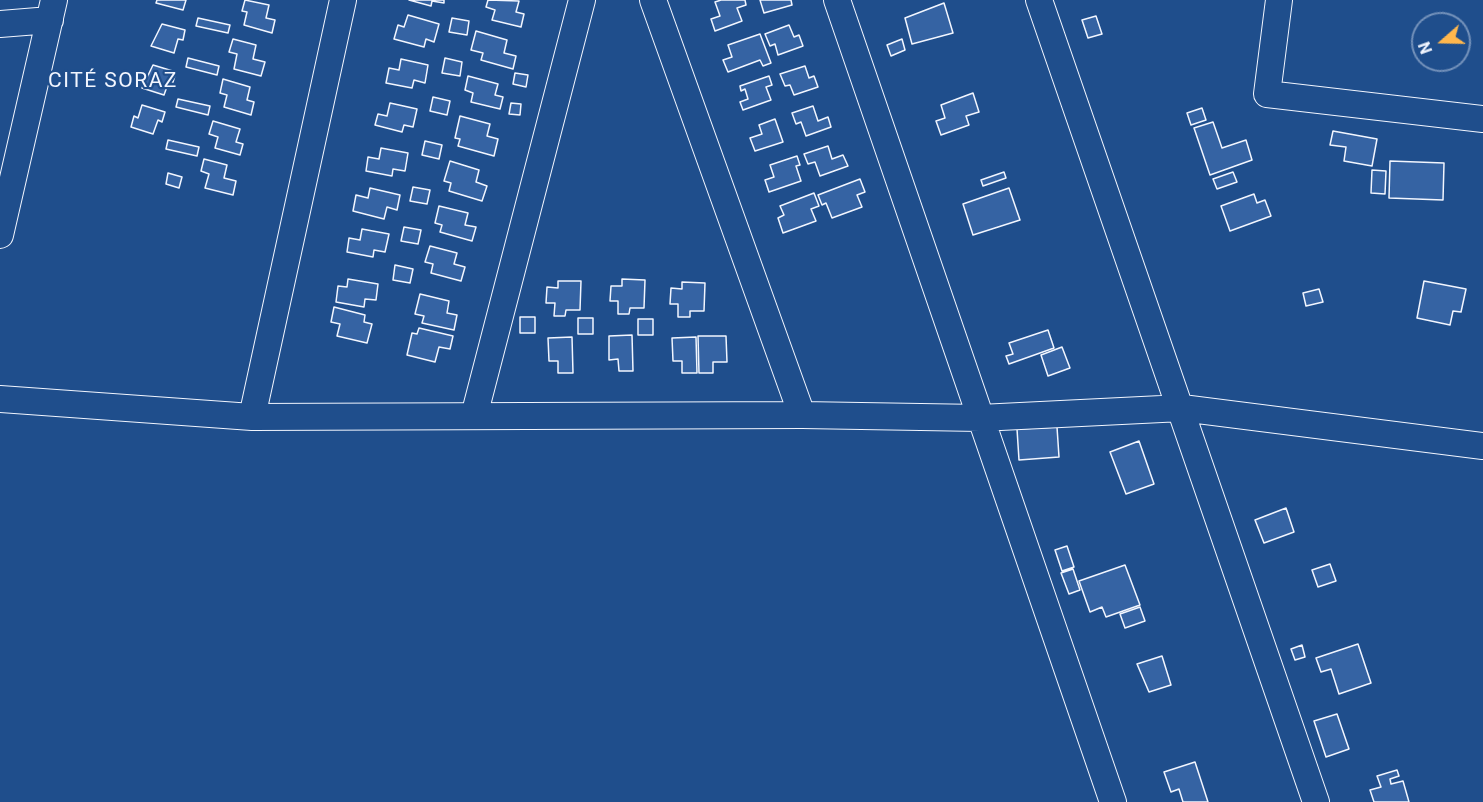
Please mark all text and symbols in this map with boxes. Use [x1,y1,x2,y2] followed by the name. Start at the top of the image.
[1411,12,1471,72] north arrow
[1415,39,1436,56] text: N
[48,69,178,95] district label: CITÉ SORAZ

